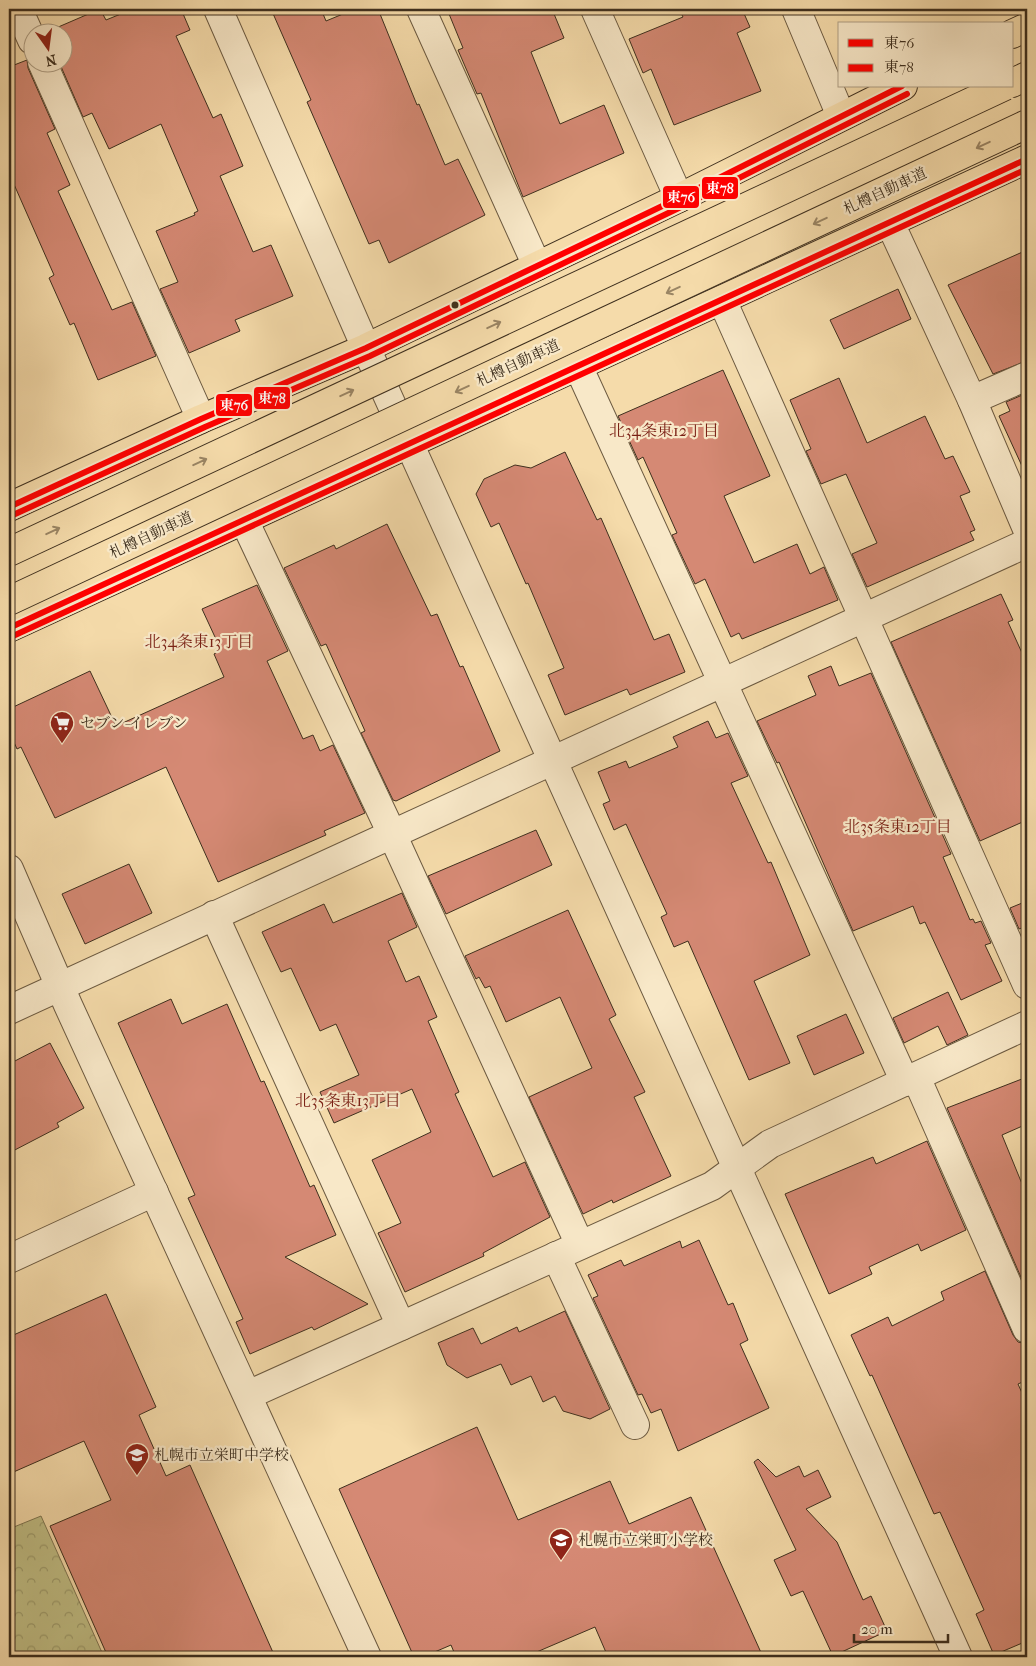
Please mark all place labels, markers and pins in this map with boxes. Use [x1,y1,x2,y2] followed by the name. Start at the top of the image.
[450,300,460,310] unlabelled marker
[49,710,75,744] supermarket icon: セブン-イレブン
[80,714,188,732] place label: セブン-イレブン
[124,1442,150,1476] school or university icon: 札幌市立栄町中学校
[154,1446,289,1464] place label: 札幌市立栄町中学校
[548,1527,574,1561] school or university icon: 札幌市立栄町小学校
[578,1531,713,1549] place label: 札幌市立栄町小学校

